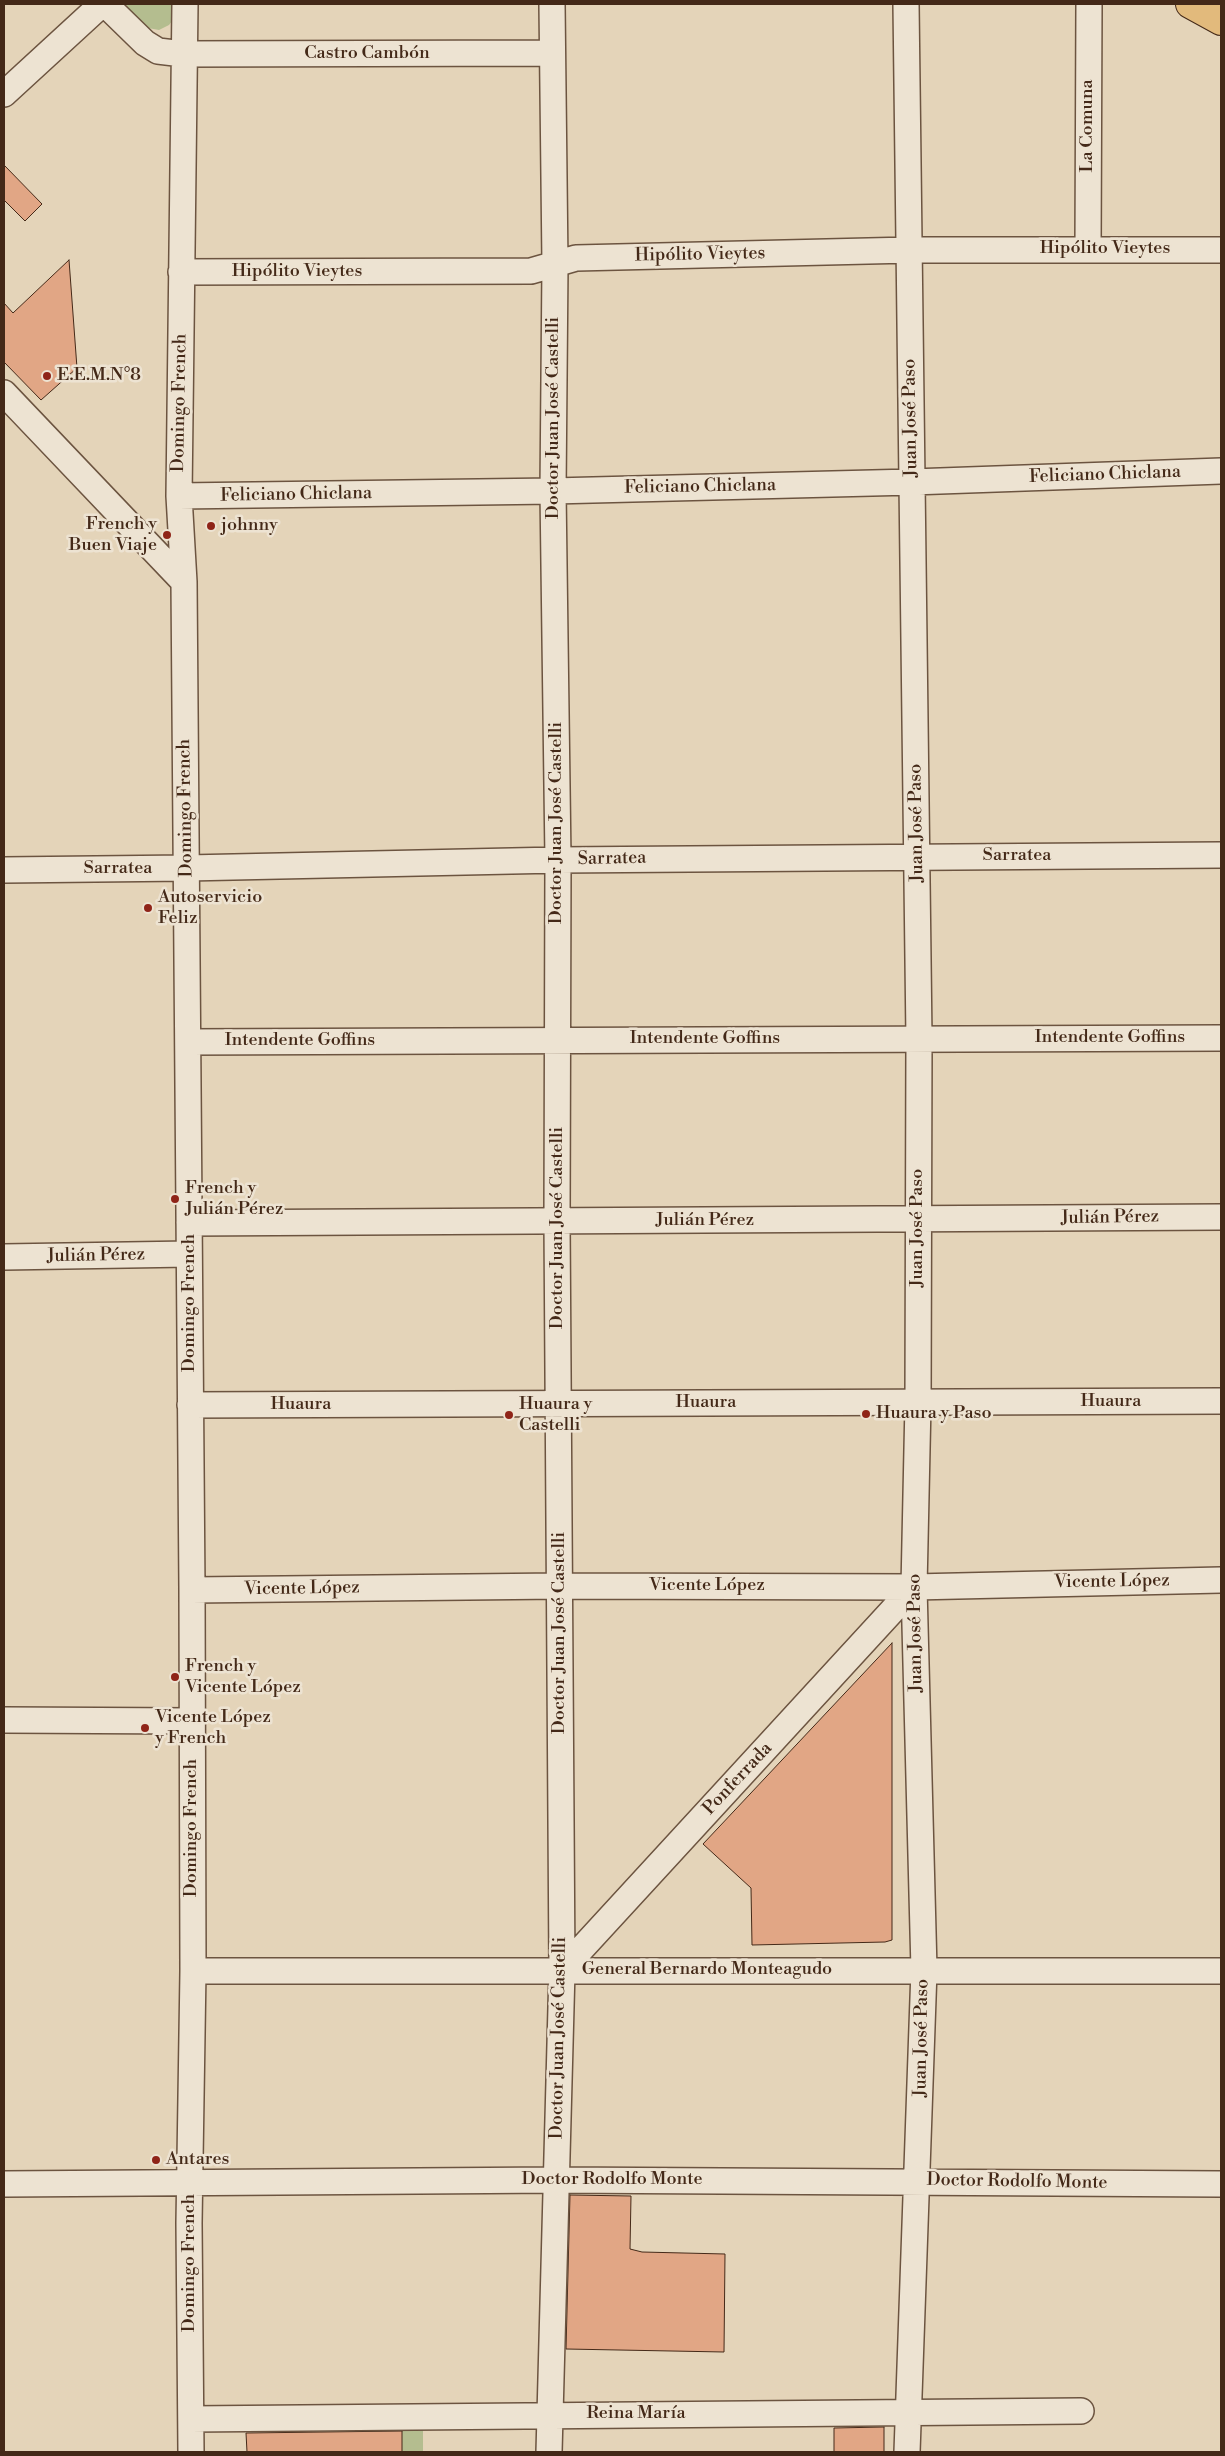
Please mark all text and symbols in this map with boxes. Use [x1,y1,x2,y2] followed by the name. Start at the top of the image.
[304,43,430,65] street label: Castro Cambón
[1077,79,1099,173] street label: La Comuna
[1040,238,1170,260] street label: Hipólito Vieytes
[634,243,766,267] street label: Hipólito Vieytes
[232,261,362,283] street label: Hipólito Vieytes
[543,317,565,519] street label: Doctor Juan José Castelli
[168,334,192,472] street label: Domingo French
[899,359,923,477] street label: Juan José Paso
[57,365,141,387] place label: E.E.M.N°8
[41,370,53,382] marker: E.E.M.N°8
[1029,462,1181,488] street label: Feliciano Chiclana
[624,475,776,499] street label: Feliciano Chiclana
[220,483,372,507] street label: Feliciano Chiclana
[69,514,157,556] place label: French y Buen Viaje
[221,515,278,537] place label: johnny
[205,520,217,532] marker: johnny
[161,529,173,541] marker: French y Buen Viaje
[546,722,568,924] street label: Doctor Juan José Castelli
[174,739,198,877] street label: Domingo French
[905,764,929,882] street label: Juan José Paso
[983,845,1051,867] street label: Sarratea
[577,848,647,870] street label: Sarratea
[84,858,152,880] street label: Sarratea
[158,887,262,930] place label: Autoservicio Feliz
[142,902,154,914] marker: Autoservicio Feliz
[1035,1027,1185,1049] street label: Intendente Goffins
[630,1028,780,1050] street label: Intendente Goffins
[225,1030,375,1052] street label: Intendente Goffins
[547,1127,569,1329] street label: Doctor Juan José Castelli
[907,1169,929,1287] street label: Juan José Paso
[185,1178,283,1220] place label: French y Julián Pérez
[169,1193,181,1205] marker: French y Julián Pérez
[1061,1206,1159,1230] street label: Julián Pérez
[656,1210,754,1232] street label: Julián Pérez
[179,1234,201,1372] street label: Domingo French
[47,1244,145,1268] street label: Julián Pérez
[1081,1391,1141,1413] street label: Huaura
[676,1392,736,1414] street label: Huaura
[271,1394,331,1416] street label: Huaura
[519,1394,592,1436] place label: Huaura y Castelli
[876,1403,992,1425] place label: Huaura y Paso
[860,1408,872,1420] marker: Huaura y Paso
[503,1409,515,1421] marker: Huaura y Castelli
[549,1532,571,1734] street label: Doctor Juan José Castelli
[1054,1570,1170,1594] street label: Vicente López
[904,1574,928,1692] street label: Juan José Paso
[649,1575,765,1597] street label: Vicente López
[244,1577,360,1601] street label: Vicente López
[185,1656,301,1698] place label: French y Vicente López
[169,1671,181,1683] marker: French y Vicente López
[155,1707,271,1750] place label: Vicente López y French
[139,1722,151,1734] marker: Vicente López y French
[699,1738,777,1820] street label: Ponferrada
[181,1759,203,1897] street label: Domingo French
[546,1937,572,2139] street label: Doctor Juan José Castelli
[582,1959,832,1981] street label: General Bernardo Monteagudo
[910,1979,934,2097] street label: Juan José Paso
[166,2149,229,2171] place label: Antares
[150,2154,162,2166] marker: Antares
[521,2169,703,2191] street label: Doctor Rodolfo Monte
[926,2170,1108,2194] street label: Doctor Rodolfo Monte
[179,2194,201,2332] street label: Domingo French
[586,2403,686,2425] street label: Reina María

